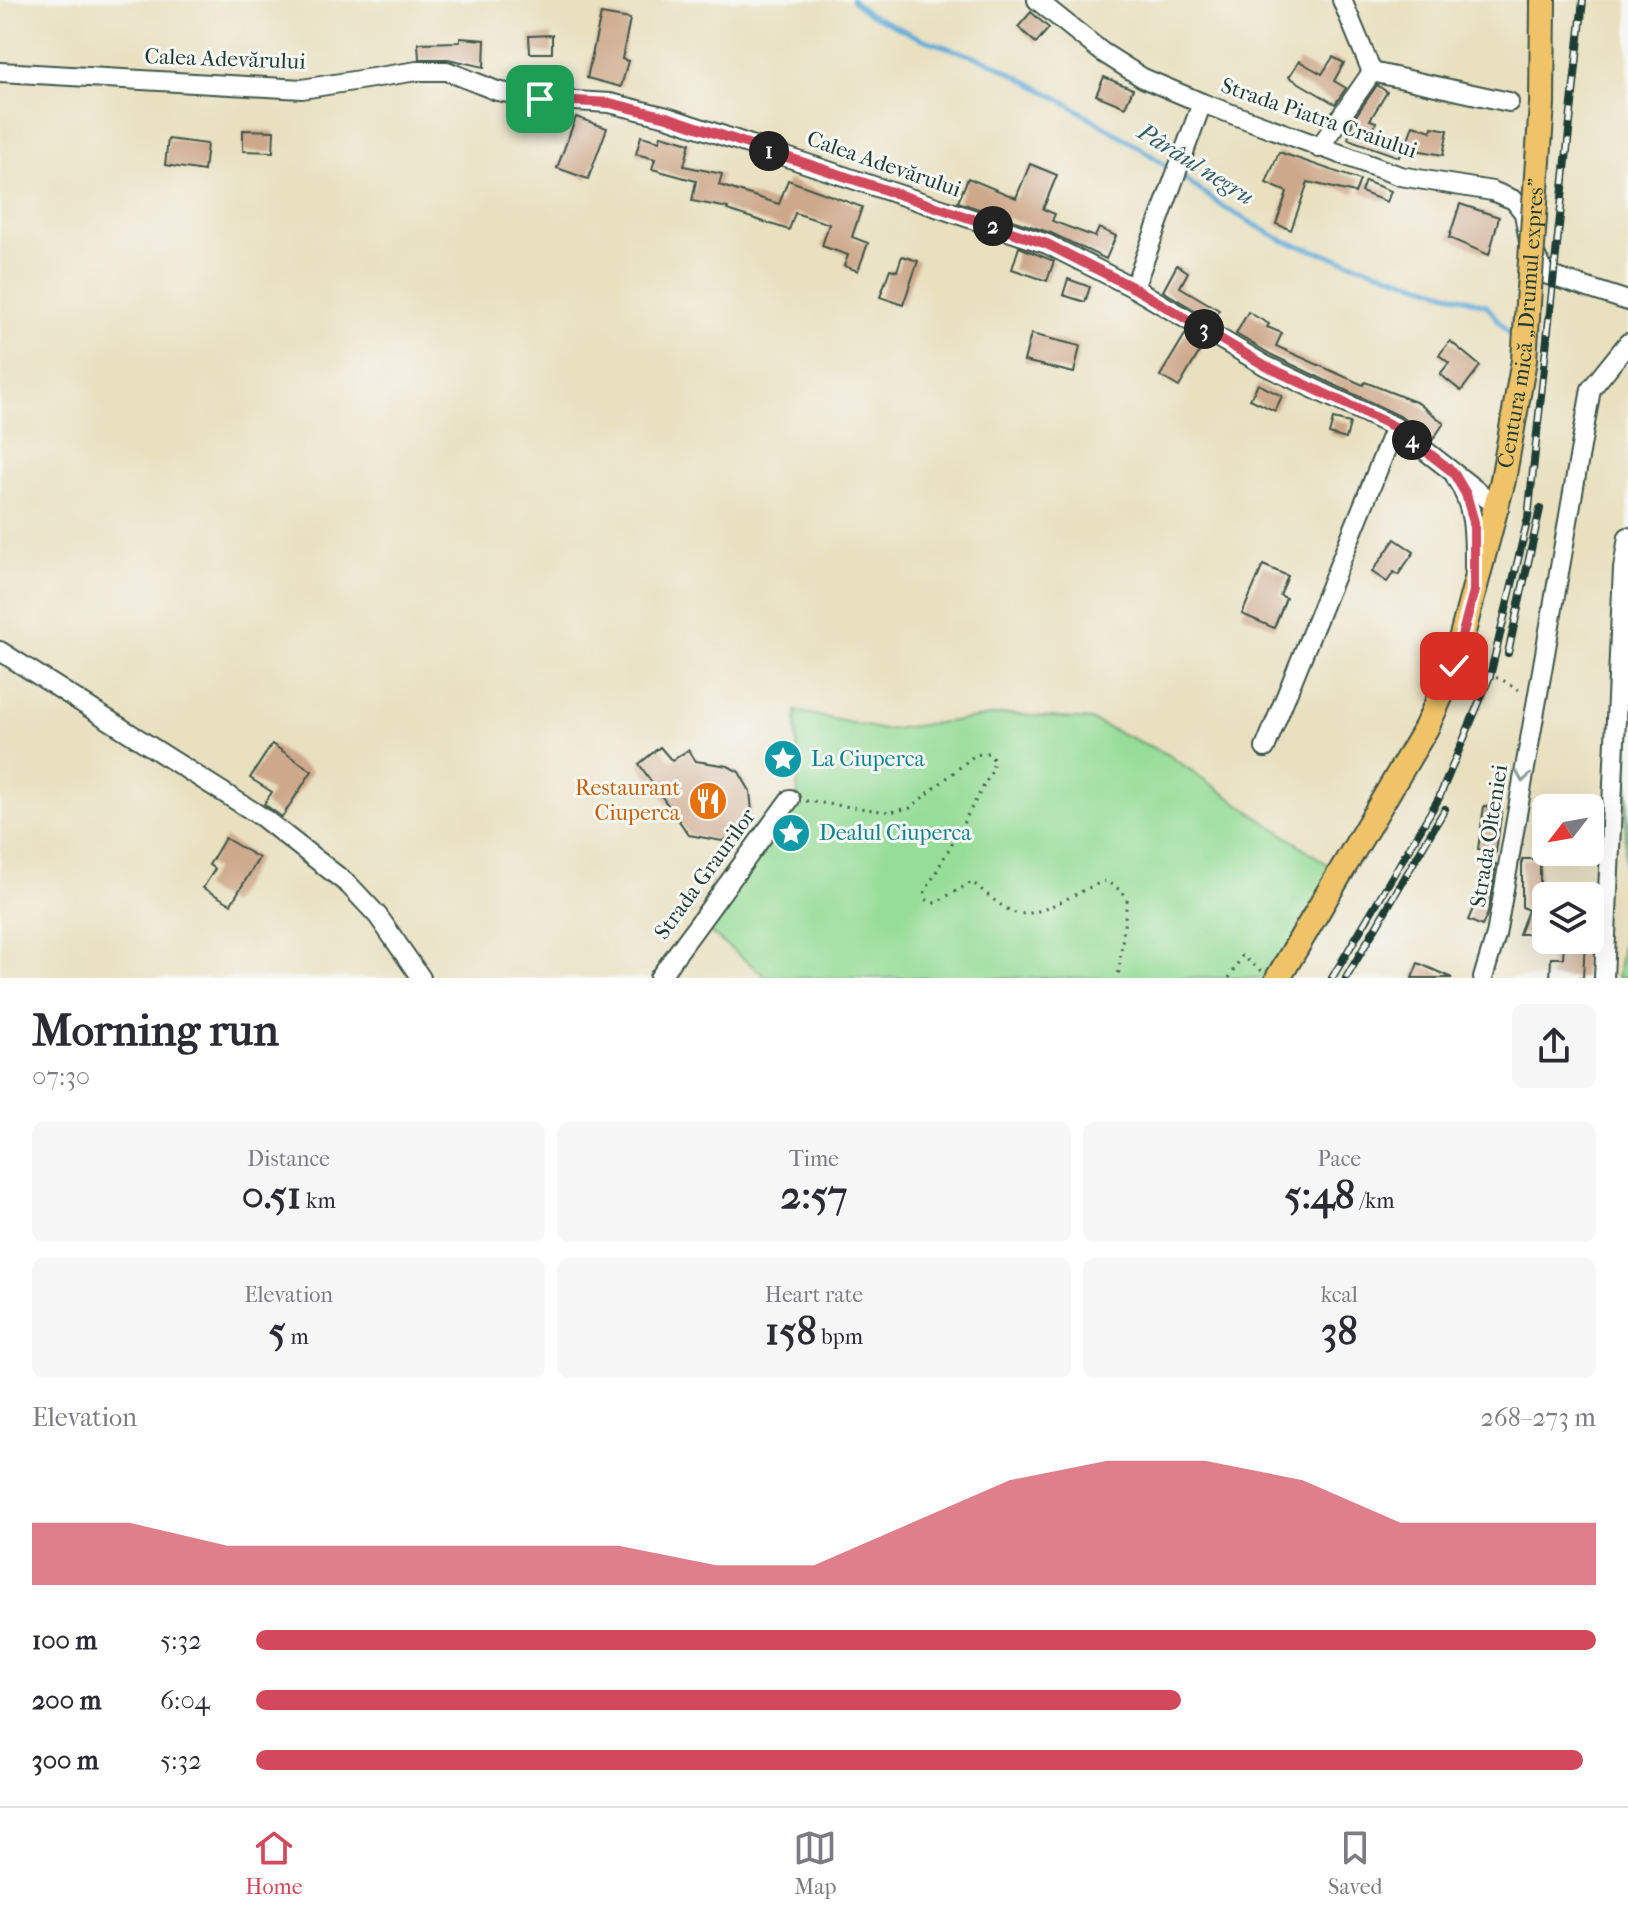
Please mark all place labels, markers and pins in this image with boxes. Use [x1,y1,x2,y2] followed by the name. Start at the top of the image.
[506,65,574,133] pin
[749,131,789,171] pin: 1
[973,206,1013,246] pin: 2
[1184,309,1224,349] pin: 3
[1392,420,1432,460] pin: 4
[1420,632,1488,700] pin
[762,738,804,780] place icon: La Ciuperca
[811,746,925,772] place label: La Ciuperca
[575,775,681,826] place label: Restaurant Ciuperca
[687,780,729,822] restaurant icon: Restaurant Ciuperca
[770,812,812,854] place icon: Dealul Ciuperca
[819,820,972,846] place label: Dealul Ciuperca

